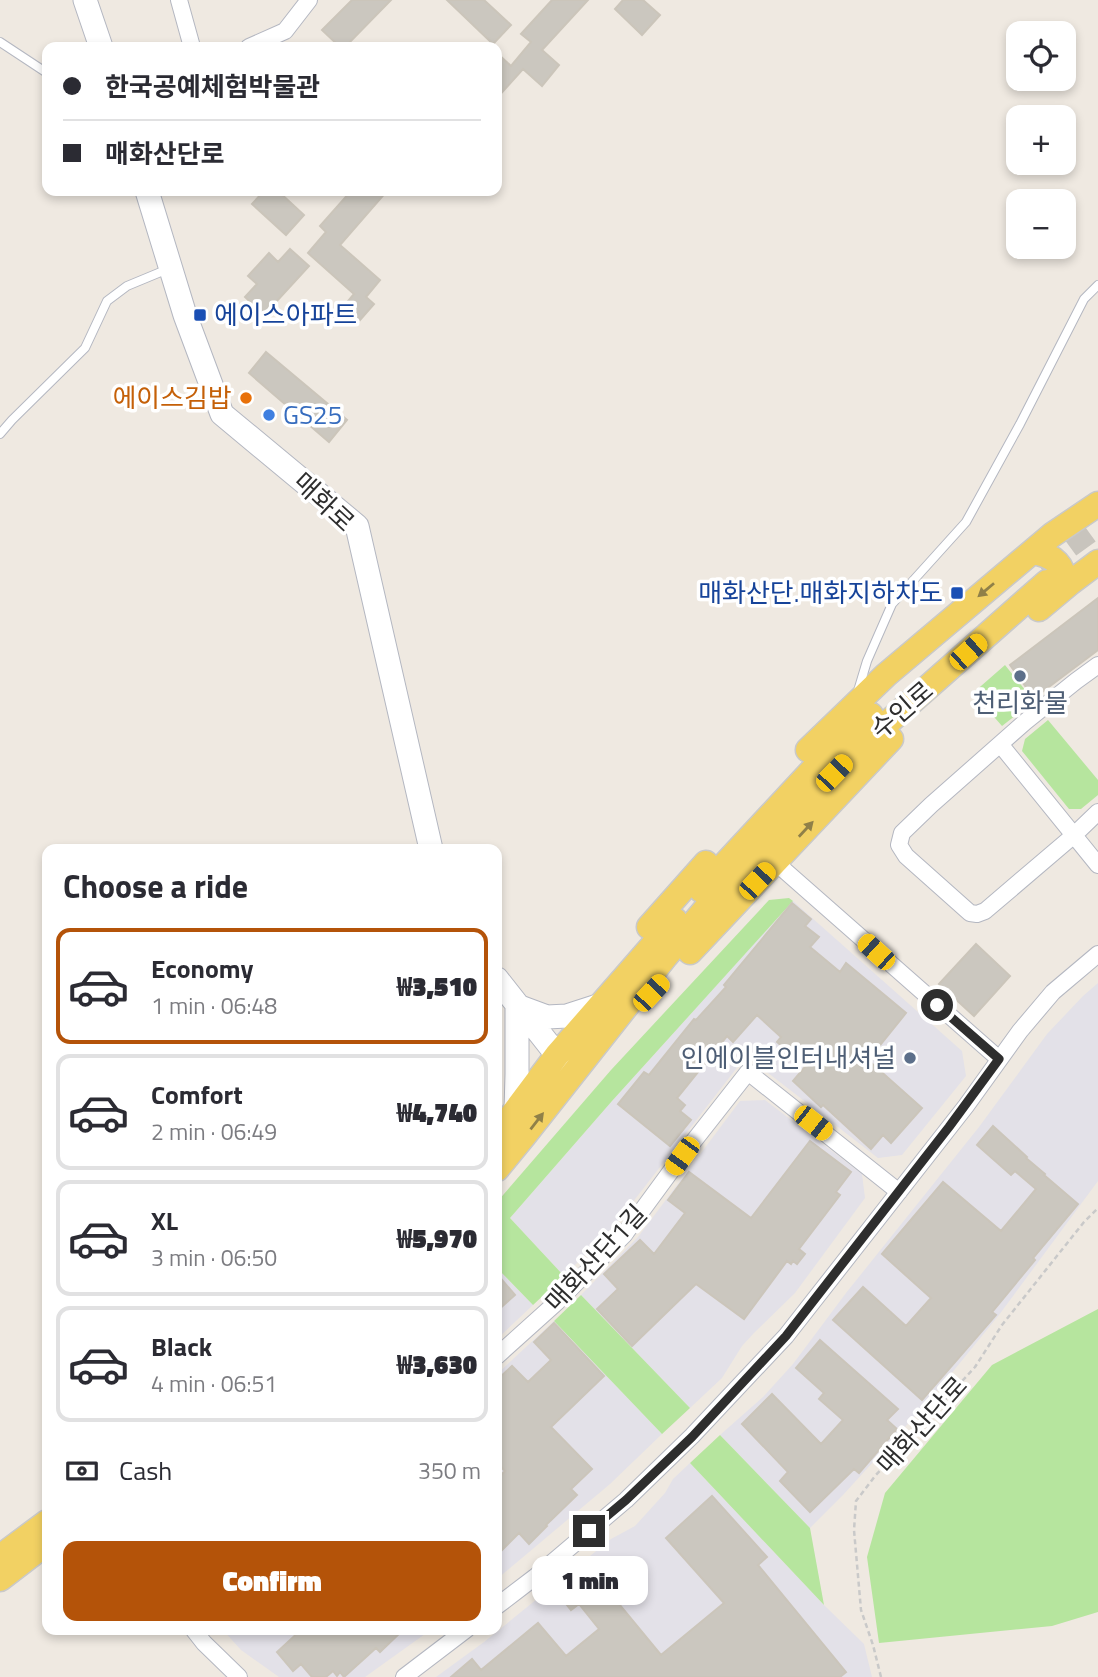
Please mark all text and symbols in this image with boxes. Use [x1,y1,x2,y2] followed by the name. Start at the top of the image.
[1006,21,1076,259] map controls
[1006,21,1076,91] button: locate
[105,67,320,106] text: 한국공예체험박물관
[1006,105,1076,175] button: +
[105,134,225,173] text: 매화산단로
[1006,189,1076,259] button: −
[214,295,358,334] place label: 에이스아파트
[192,307,208,323] marker: 에이스아파트
[112,378,232,417] place label: 에이스김밥
[238,390,254,406] marker: 에이스김밥
[283,395,342,434] place label: GS25
[261,407,277,423] marker: GS25
[285,463,364,540] street label: 매화로
[698,573,943,612] place label: 매화산단.매화지하차도
[977,583,995,598] one-way arrow
[949,585,965,601] marker: 매화산단.매화지하차도
[946,630,991,674] car
[1012,668,1028,684] marker: 천리화물
[862,671,942,748] street label: 수인로
[972,683,1068,722] place label: 천리화물
[812,751,857,795] car
[797,821,813,838] one-way arrow
[735,858,780,904] car
[63,862,248,910] text: Choose a ride
[854,930,899,974] car
[151,949,253,988] text: Economy
[67,955,130,1018] icon: car
[397,967,477,1006] text: ₩3,510
[629,970,674,1016] car
[151,988,277,1023] text: 1 min · 06:48
[921,989,953,1021] route start
[681,1038,896,1077] place label: 인에이블인터내셔널
[902,1050,918,1066] marker: 인에이블인터내셔널
[151,1075,243,1114] text: Comfort
[67,1081,130,1144] icon: car
[397,1093,477,1132] text: ₩4,740
[790,1102,837,1144] car
[529,1112,544,1130] one-way arrow
[151,1114,277,1149] text: 2 min · 06:49
[662,1133,703,1179] car
[536,1195,656,1320] street label: 매화산단1길
[151,1201,178,1240] text: XL
[67,1207,130,1270] icon: car
[397,1219,477,1258] text: ₩5,970
[151,1240,277,1275] text: 3 min · 06:50
[151,1327,212,1366] text: Black
[67,1333,130,1396] icon: car
[397,1345,477,1384] text: ₩3,630
[151,1366,277,1401] text: 4 min · 06:51
[867,1367,976,1482] street label: 매화산단로
[119,1451,172,1490] text: Cash
[63,1452,101,1490] icon: cash
[418,1453,481,1488] text: 350 m
[573,1515,605,1547] route end
[63,1541,481,1621] button: Confirm
[531,1556,647,1604] callout: 1 min
[561,1563,619,1598] text: 1 min

